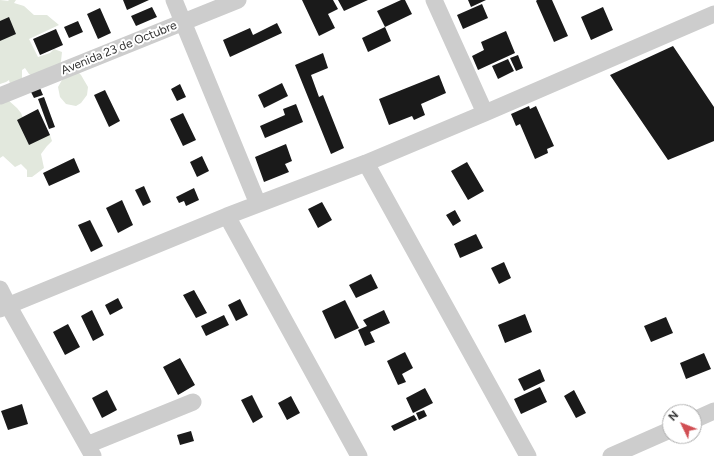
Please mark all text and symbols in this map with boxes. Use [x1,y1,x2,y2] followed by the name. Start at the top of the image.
[59,18,179,78] street label: Avenida 23 de Octubre
[662,404,702,444] north arrow
[666,409,681,424] text: N

